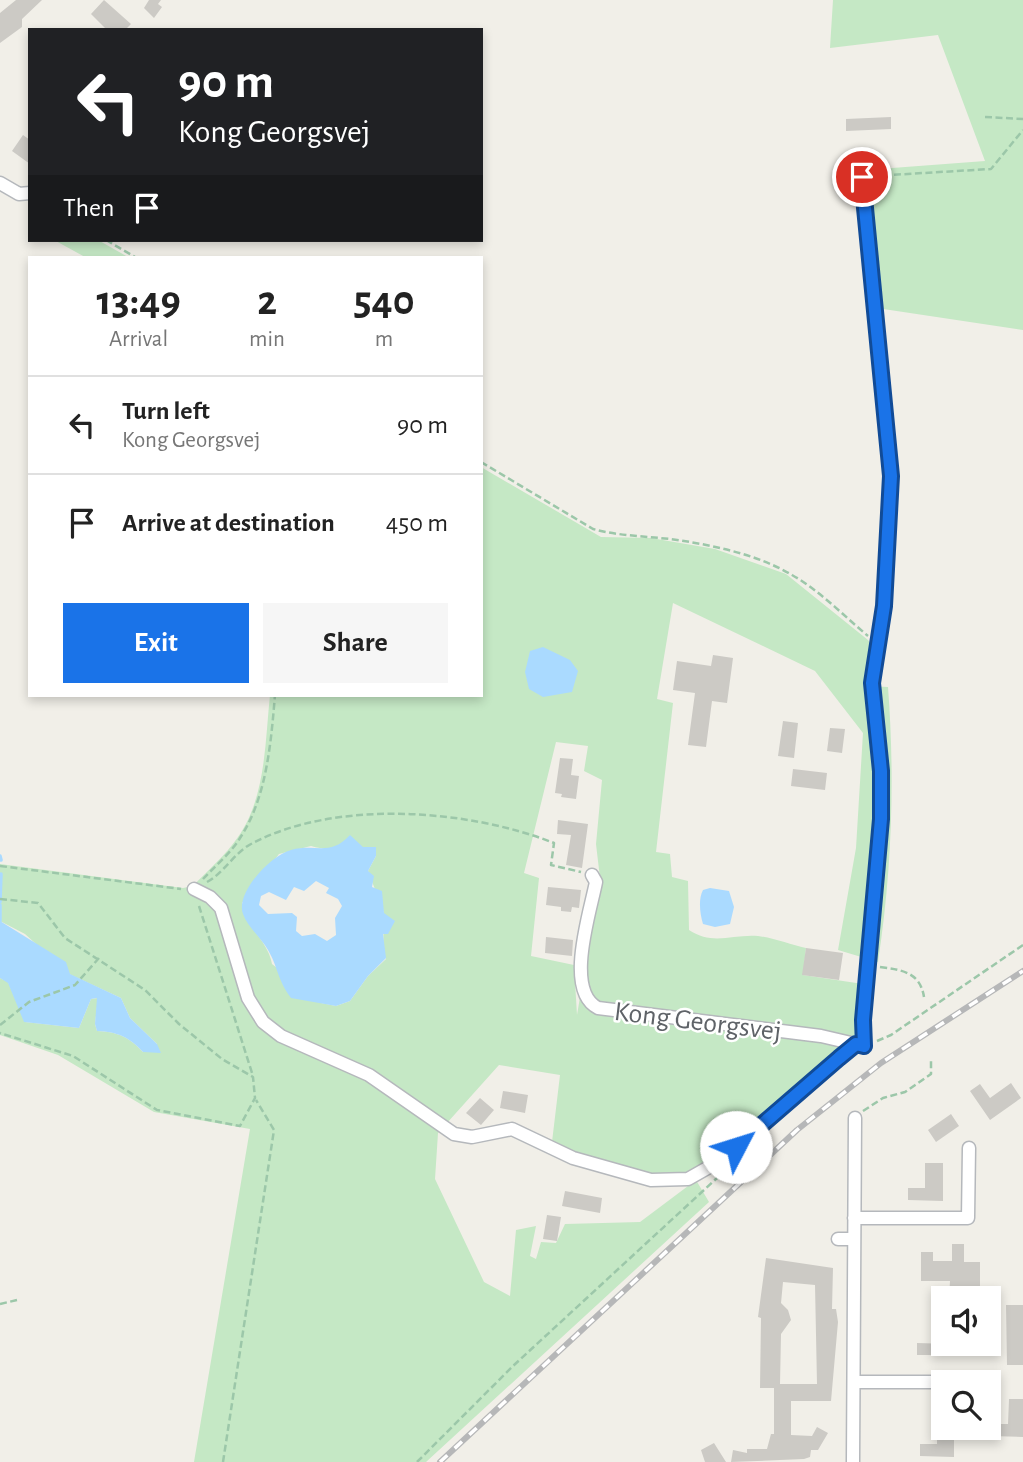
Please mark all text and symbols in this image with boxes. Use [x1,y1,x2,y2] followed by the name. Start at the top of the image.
[63,56,154,147] icon: left
[178,58,274,107] text: 90 m
[178,116,370,148] text: Kong Georgsvej
[832,147,892,207] pin
[843,158,881,196] icon: arrive
[128,189,166,227] icon: arrive
[63,195,114,221] text: Then
[96,280,181,322] text: 13:49
[257,280,277,322] text: 2
[353,280,415,322] text: 540
[109,328,168,351] text: Arrival
[249,328,285,351] text: min
[375,328,393,351] text: m
[122,398,210,424] text: Turn left
[63,406,101,444] icon: left
[397,412,448,438] text: 90 m
[122,429,260,452] text: Kong Georgsvej
[63,504,101,542] icon: arrive
[122,510,335,536] text: Arrive at destination
[386,510,448,536] text: 450 m
[63,603,249,683] button: Exit
[263,603,448,683] button: Share
[613,998,783,1046] street label: Kong Georgsvej
[699,1110,773,1184] position arrow
[931,1286,1001,1440] map controls
[931,1286,1001,1356] button: sound
[931,1370,1001,1440] button: search

